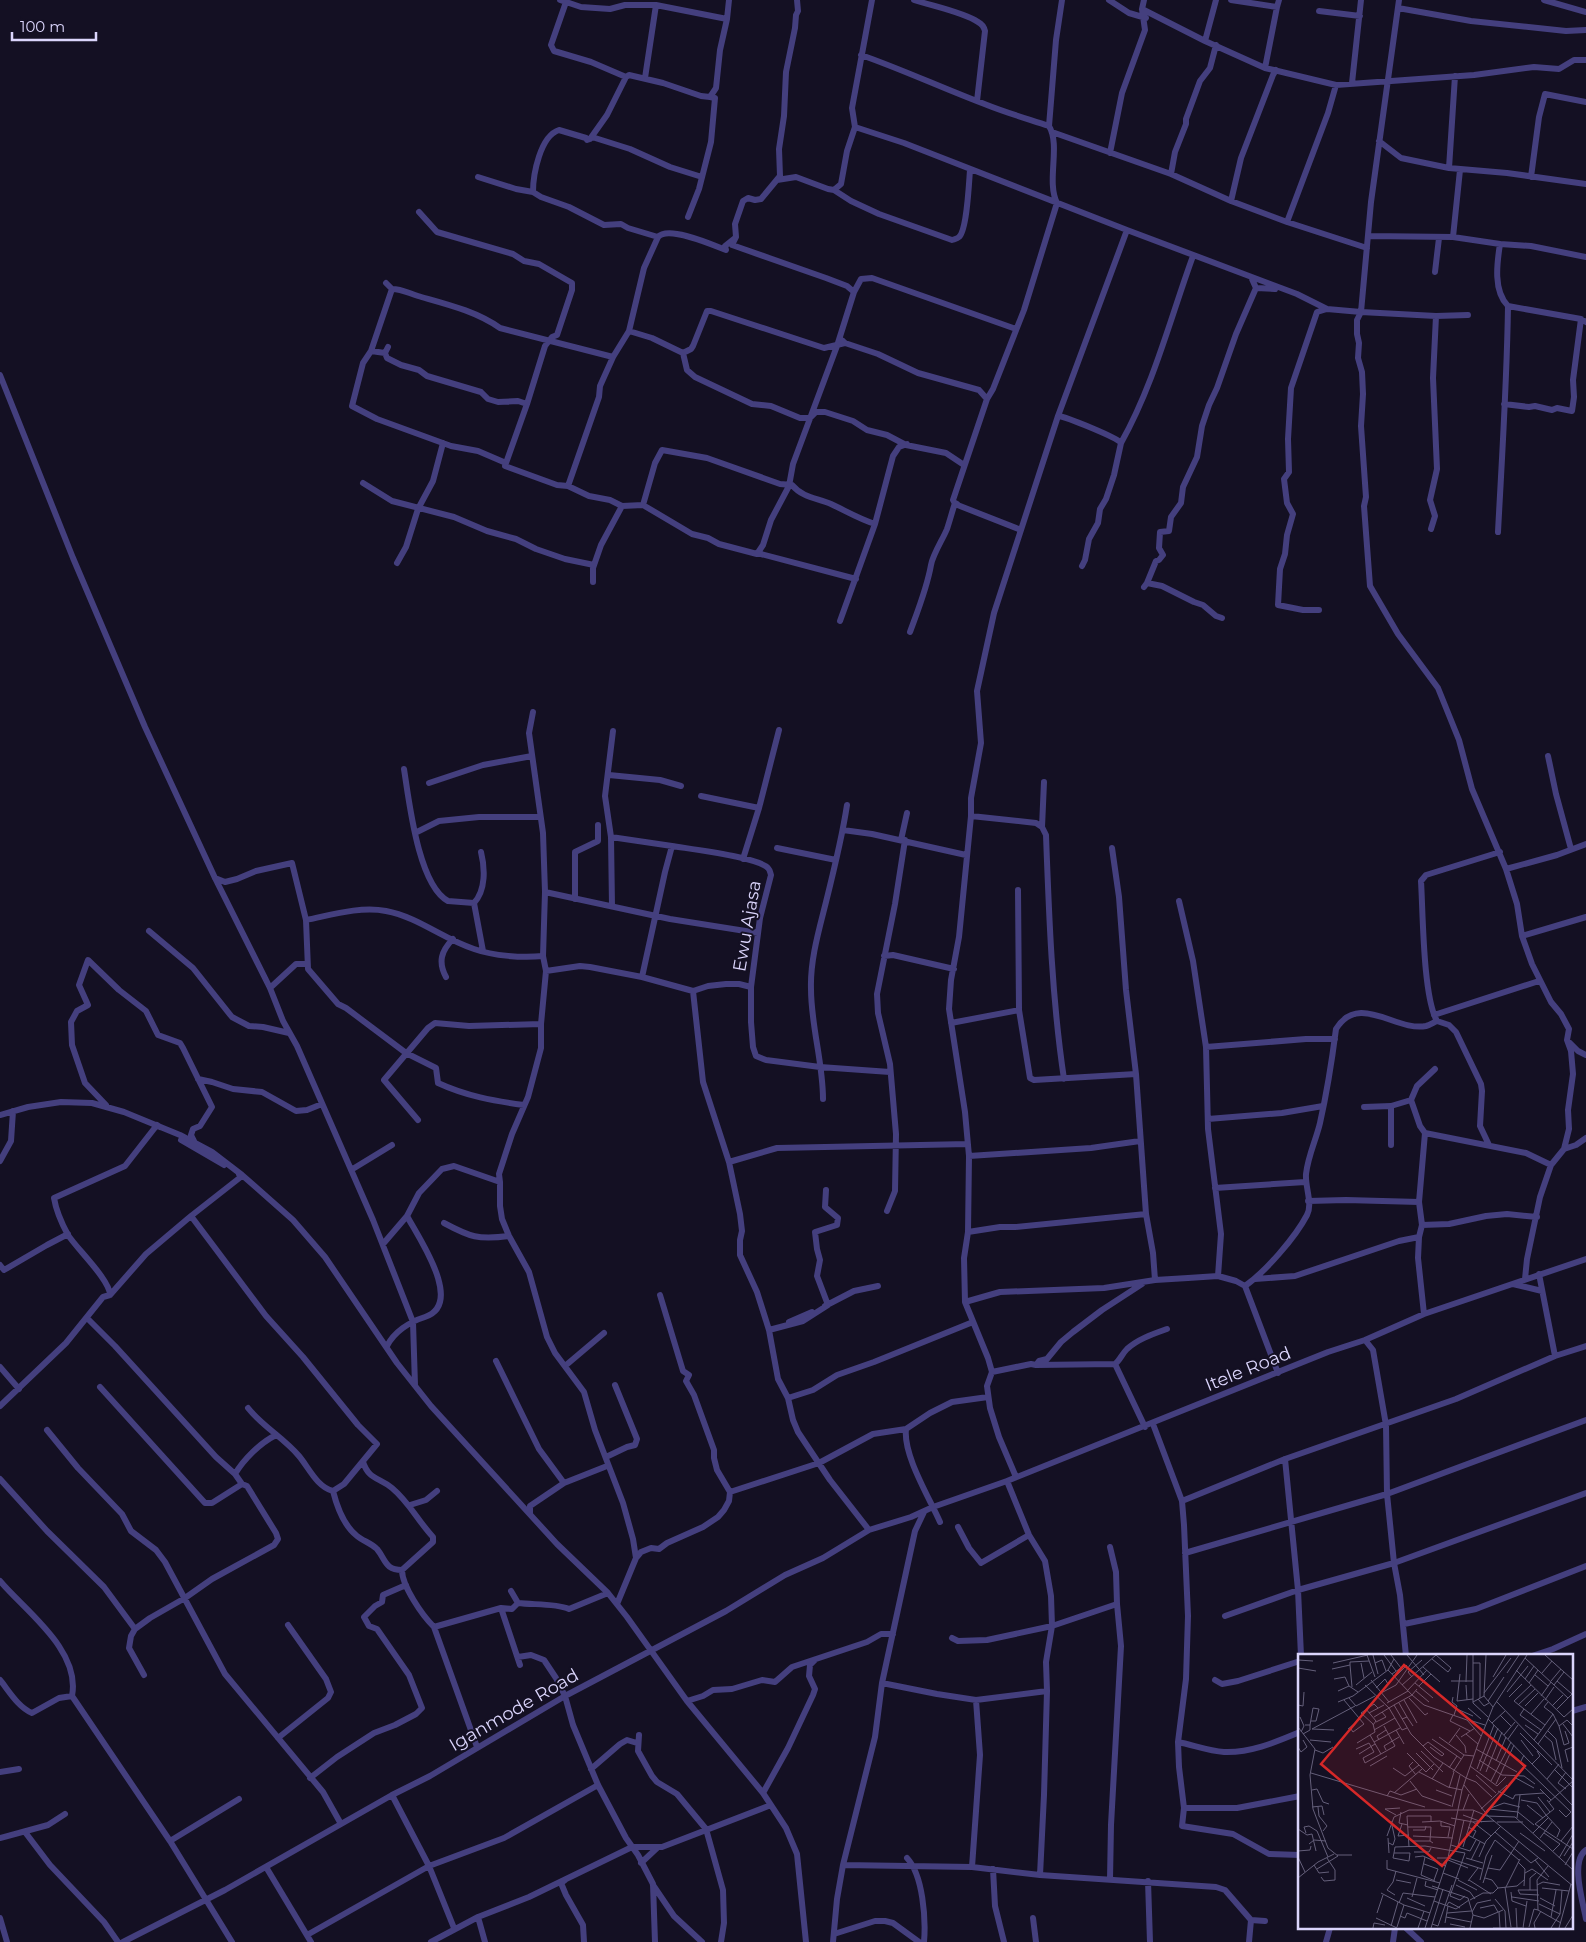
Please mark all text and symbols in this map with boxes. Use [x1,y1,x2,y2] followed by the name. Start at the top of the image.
[12,10,96,42] scale bar
[20,17,65,36] text: 100 m
[728,879,766,973] street label: Ewu Ajasa
[1202,1342,1294,1396] street label: Itele Road
[1298,1654,1574,1930] inset map
[445,1664,583,1756] street label: Iganmode Road

